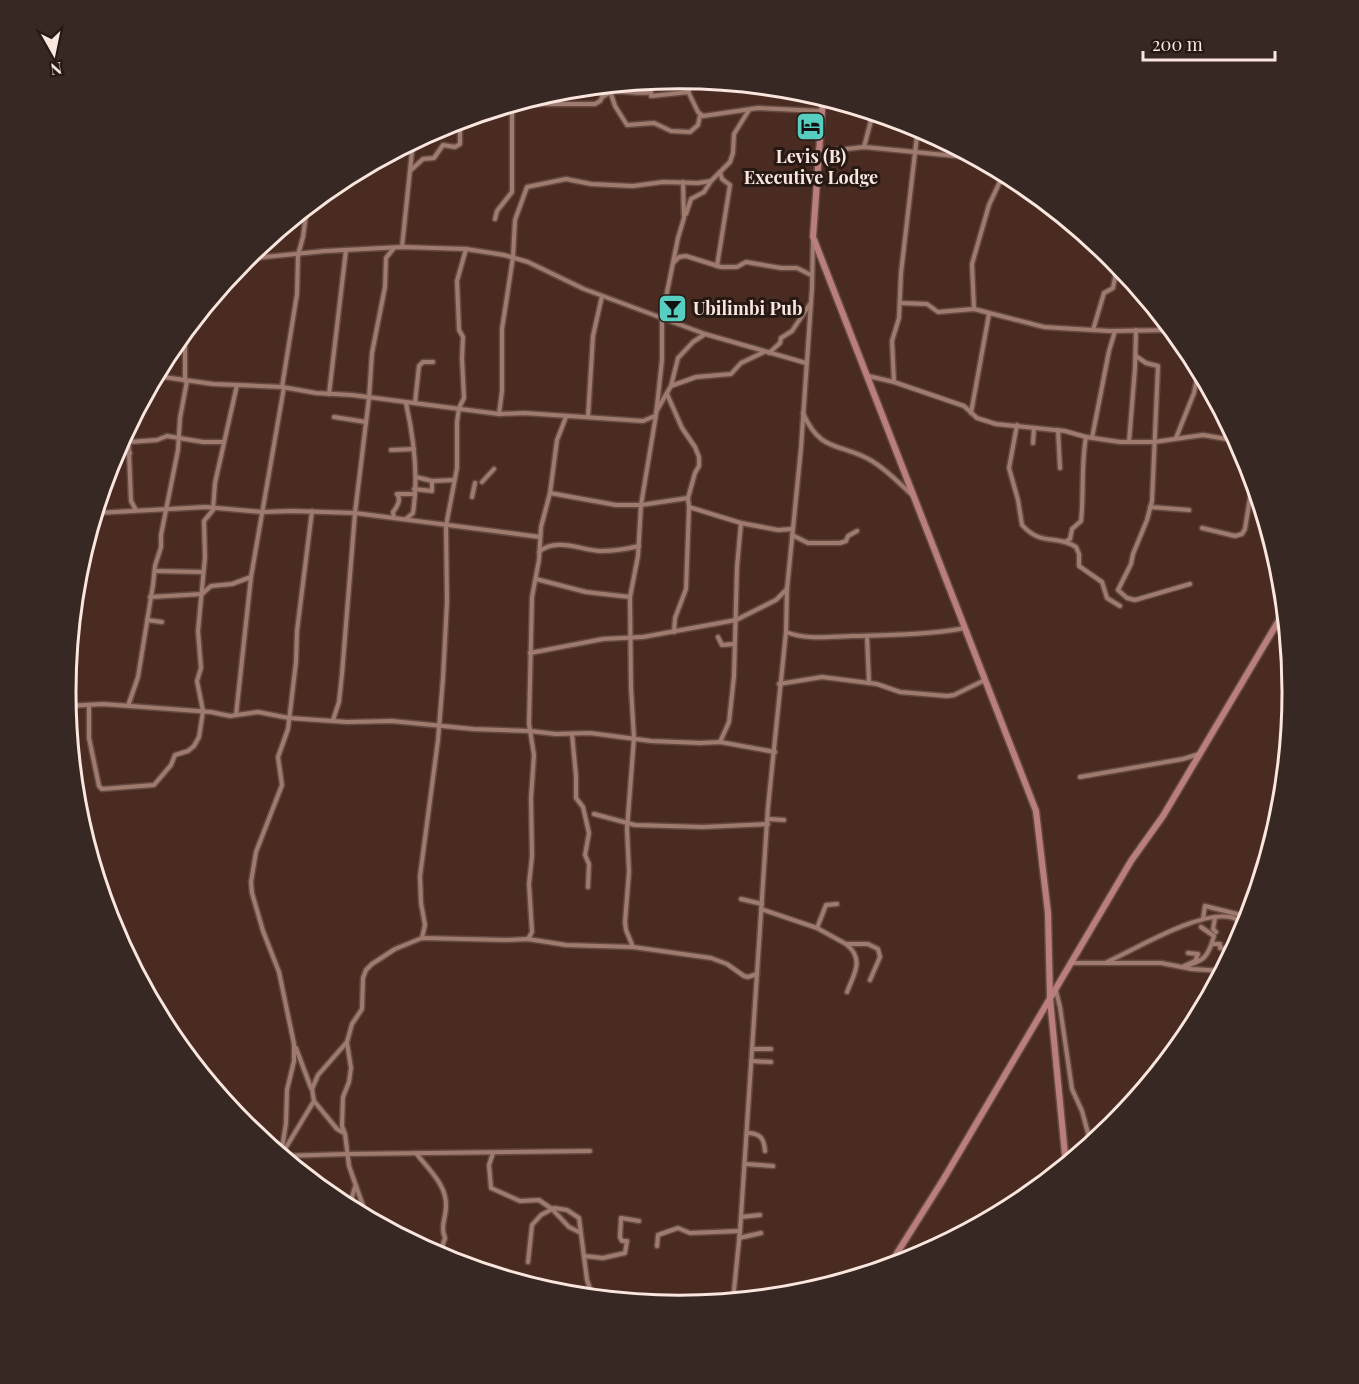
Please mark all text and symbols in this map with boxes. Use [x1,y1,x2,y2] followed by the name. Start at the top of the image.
[24,24,84,84] north arrow
[1143,24,1275,62] scale bar
[1152,32,1203,56] text: 200 m
[49,58,64,81] text: N
[795,111,827,143] hotel icon: Levis (B) Executive Lodge
[744,144,878,189] place label: Levis (B) Executive Lodge
[656,292,688,324] bar icon: Ubilimbi Pub
[693,296,802,320] place label: Ubilimbi Pub

